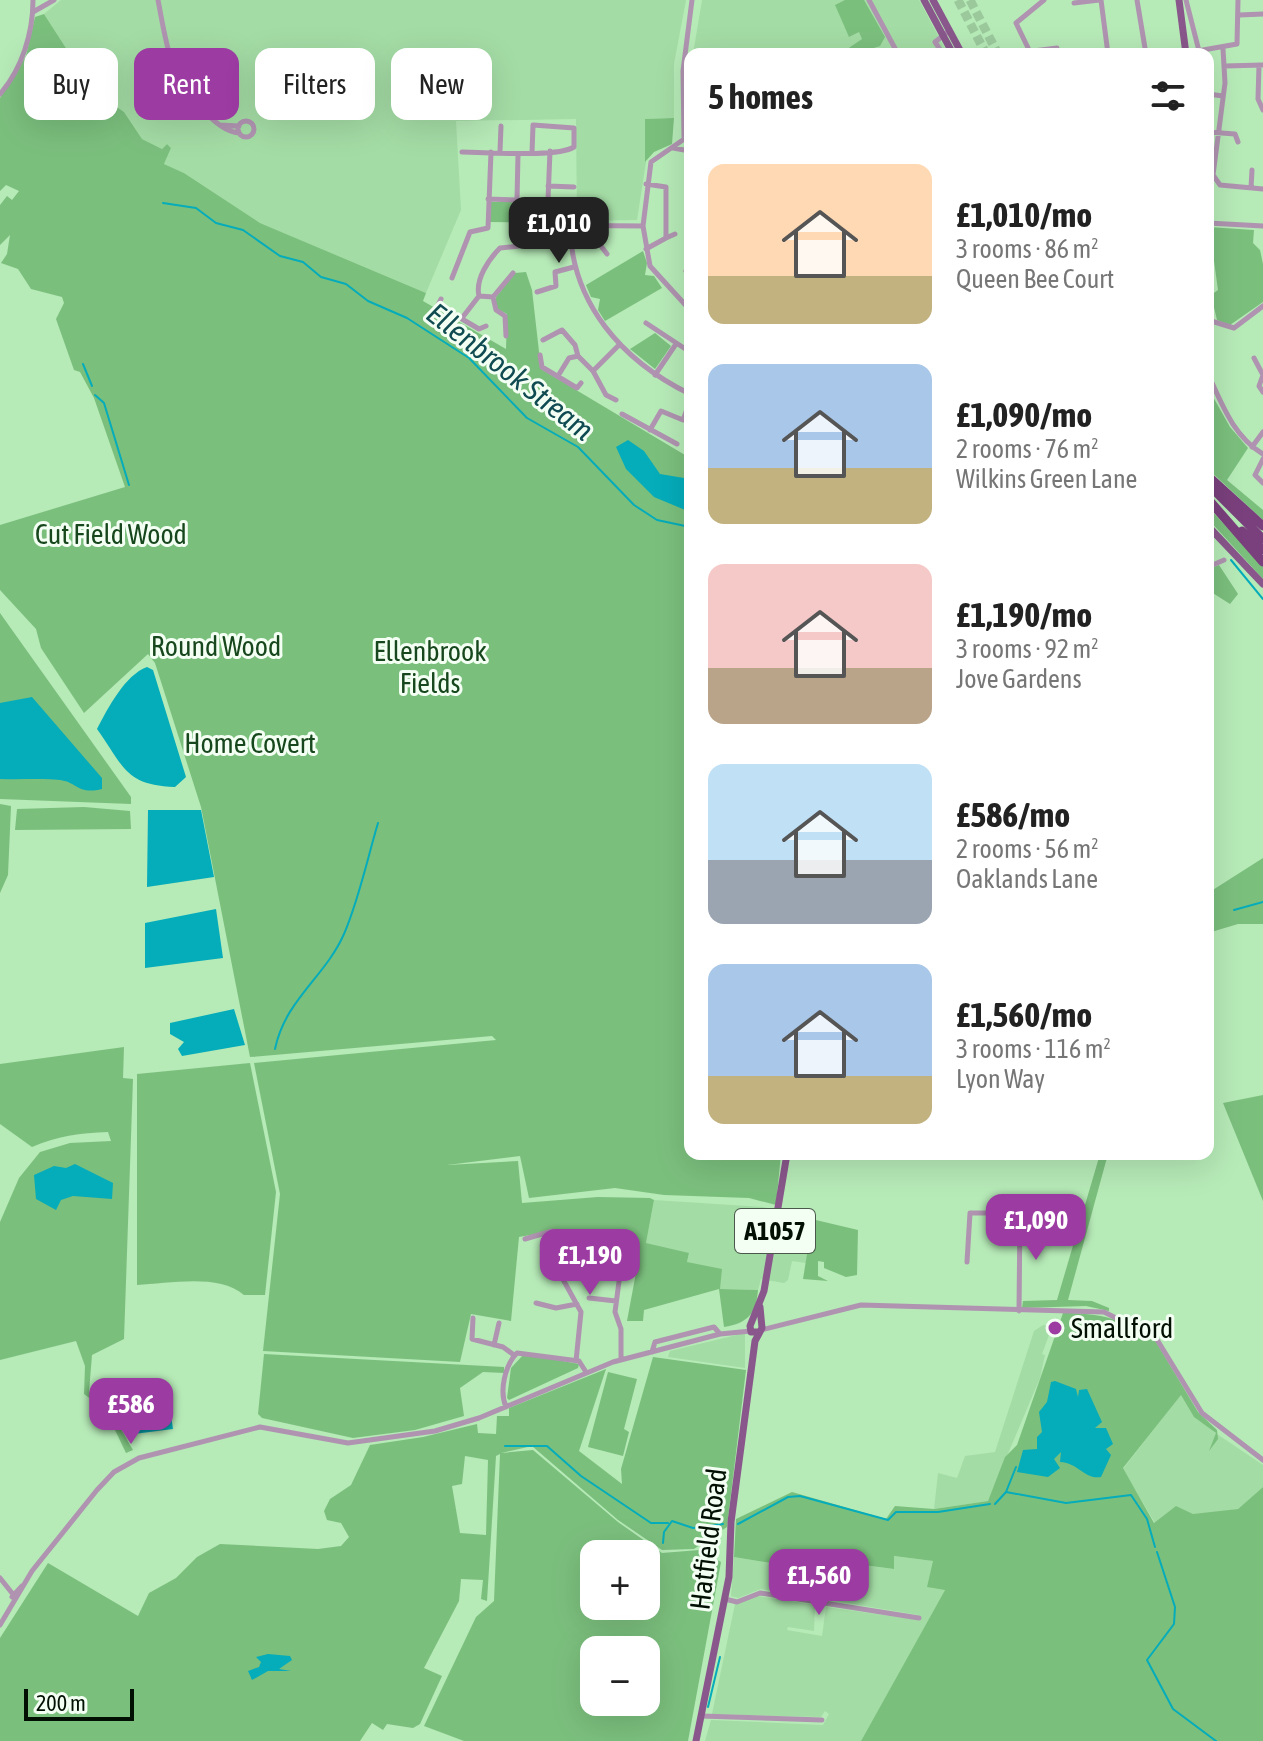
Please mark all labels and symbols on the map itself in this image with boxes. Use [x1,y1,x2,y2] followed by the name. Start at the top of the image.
[494,197,624,265] pin: £1,010
[421,296,601,447] water label: Ellenbrook Stream
[35,518,187,550] park label: Cut Field Wood
[151,630,281,662] park label: Round Wood
[374,635,486,699] park label: Ellenbrook Fields
[184,727,316,759] park label: Home Covert
[971,1194,1101,1262] pin: £1,090
[735,1209,815,1253] road number: A1057
[525,1229,655,1297] pin: £1,190
[1071,1312,1173,1344] place label: Smallford
[1046,1319,1064,1337] marker: Smallford
[84,1378,178,1446] pin: £586
[683,1467,733,1611] street label: Hatfield Road
[754,1549,884,1617] pin: £1,560
[24,1685,134,1721] scale bar

